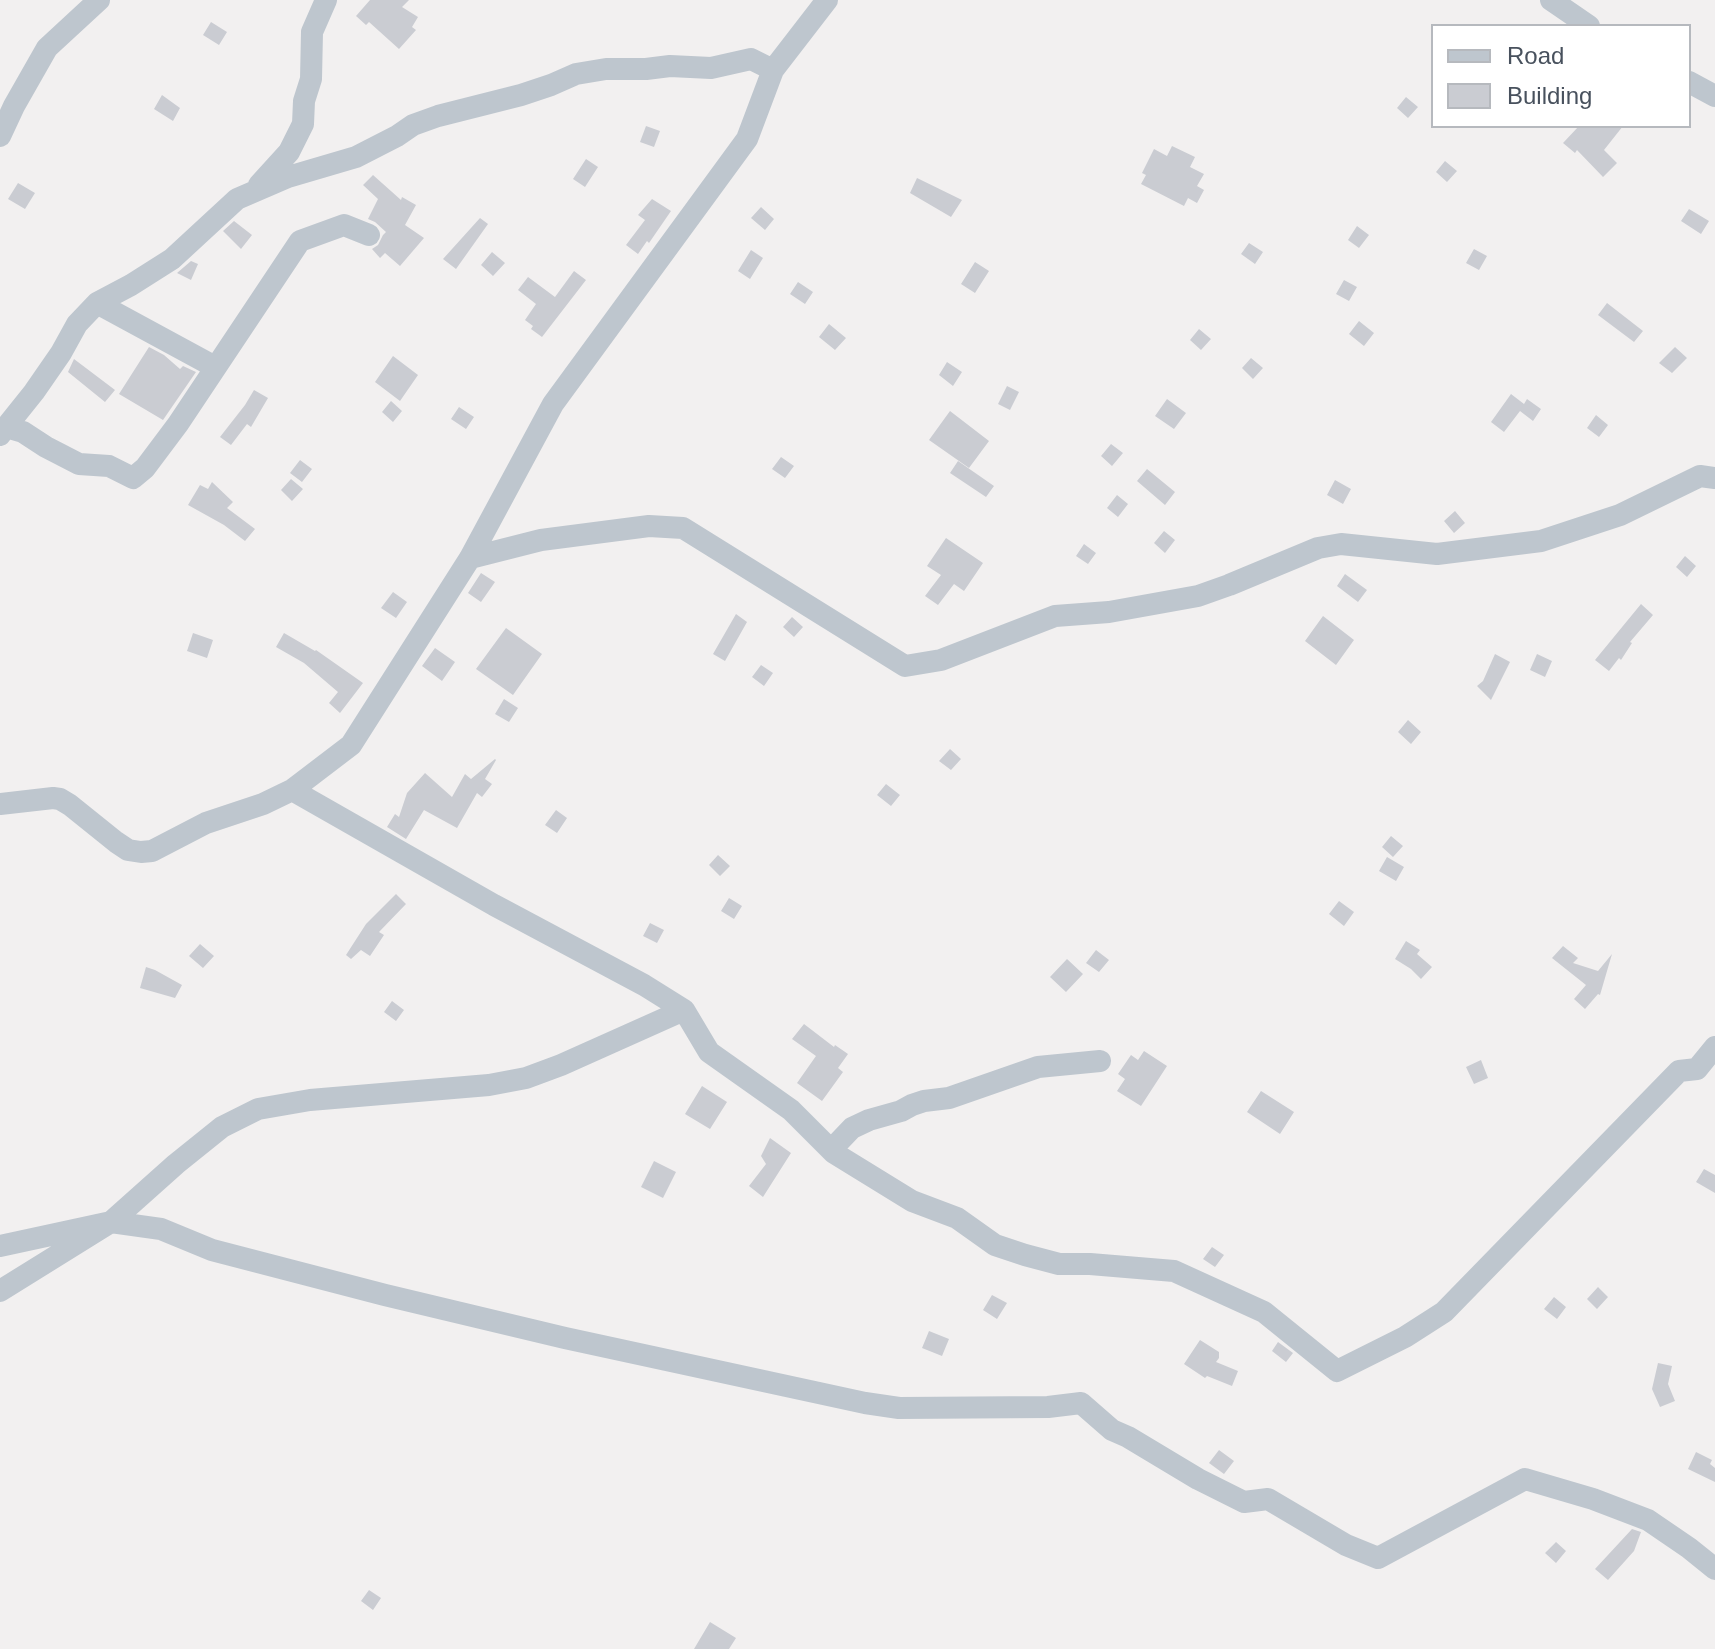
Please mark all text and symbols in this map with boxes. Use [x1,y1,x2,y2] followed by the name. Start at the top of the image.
[1431,24,1691,128] legend
[1507,42,1564,69] text: Road
[1507,82,1592,109] text: Building

